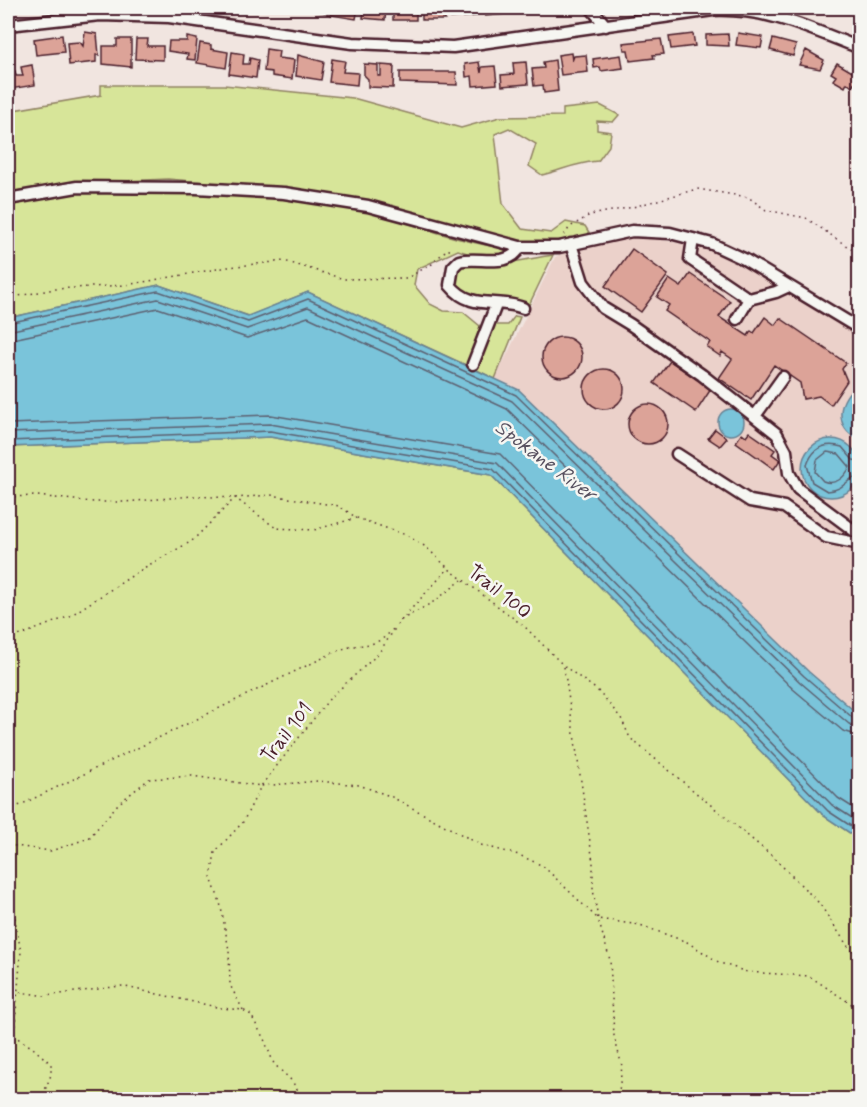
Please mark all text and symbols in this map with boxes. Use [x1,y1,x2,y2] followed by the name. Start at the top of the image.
[489,413,604,509] water label: Spokane River
[462,559,537,626] street label: Trail 100
[255,697,319,769] street label: Trail 101

